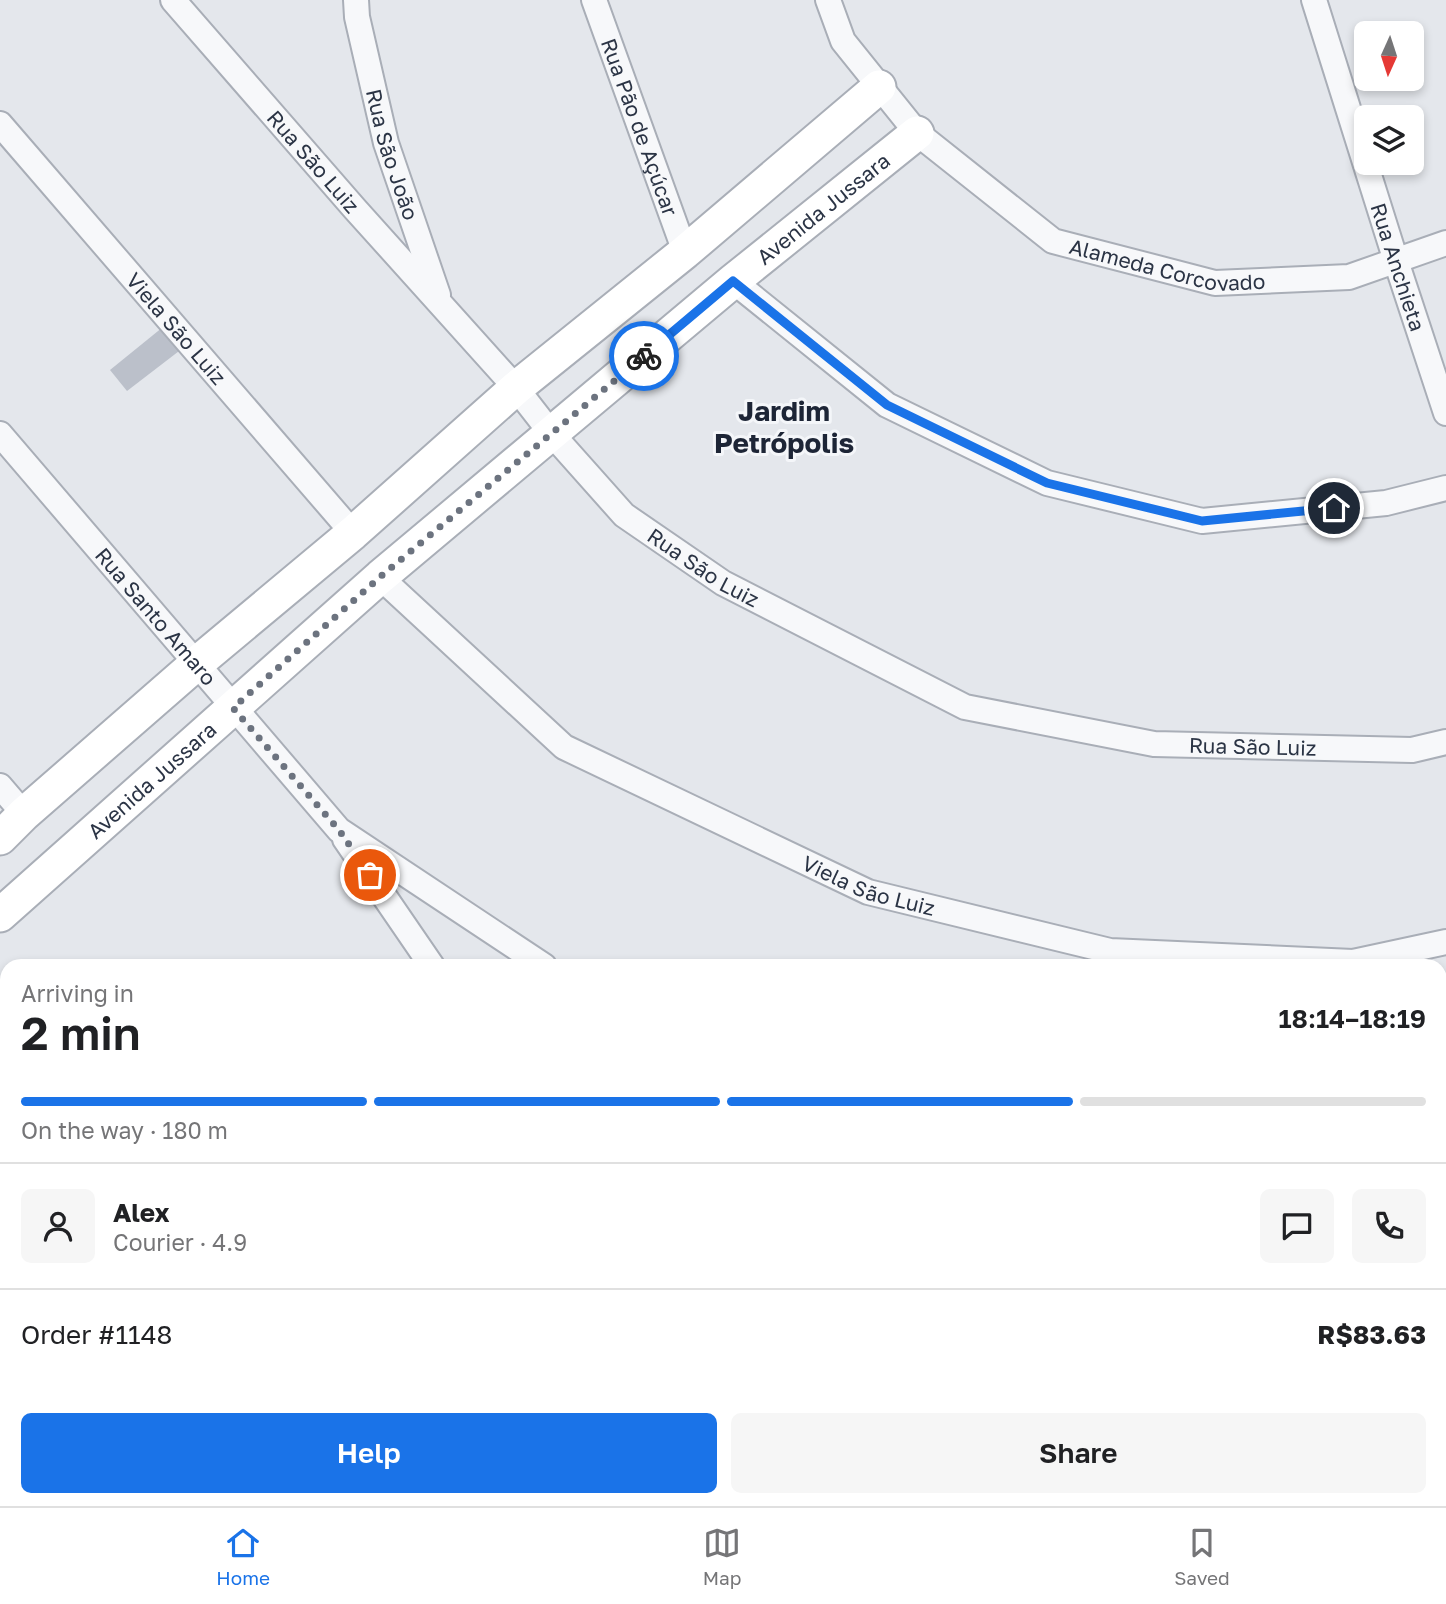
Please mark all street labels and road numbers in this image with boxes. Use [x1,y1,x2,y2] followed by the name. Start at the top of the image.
[596,35,684,219] street label: Rua Pão de Açúcar
[361,86,424,223] street label: Rua São João
[262,105,365,218] street label: Rua São Luiz
[751,147,895,270] street label: Avenida Jussara
[1366,200,1431,334] street label: Rua Anchieta
[1067,233,1266,296] street label: Alameda Corcovado
[121,267,232,390] street label: Viela São Luiz
[643,522,764,612] street label: Rua São Luiz
[90,542,222,691] street label: Rua Santo Amaro
[82,716,221,844] street label: Avenida Jussara
[1189,732,1317,761] street label: Rua São Luiz
[798,850,938,921] street label: Viela São Luiz

